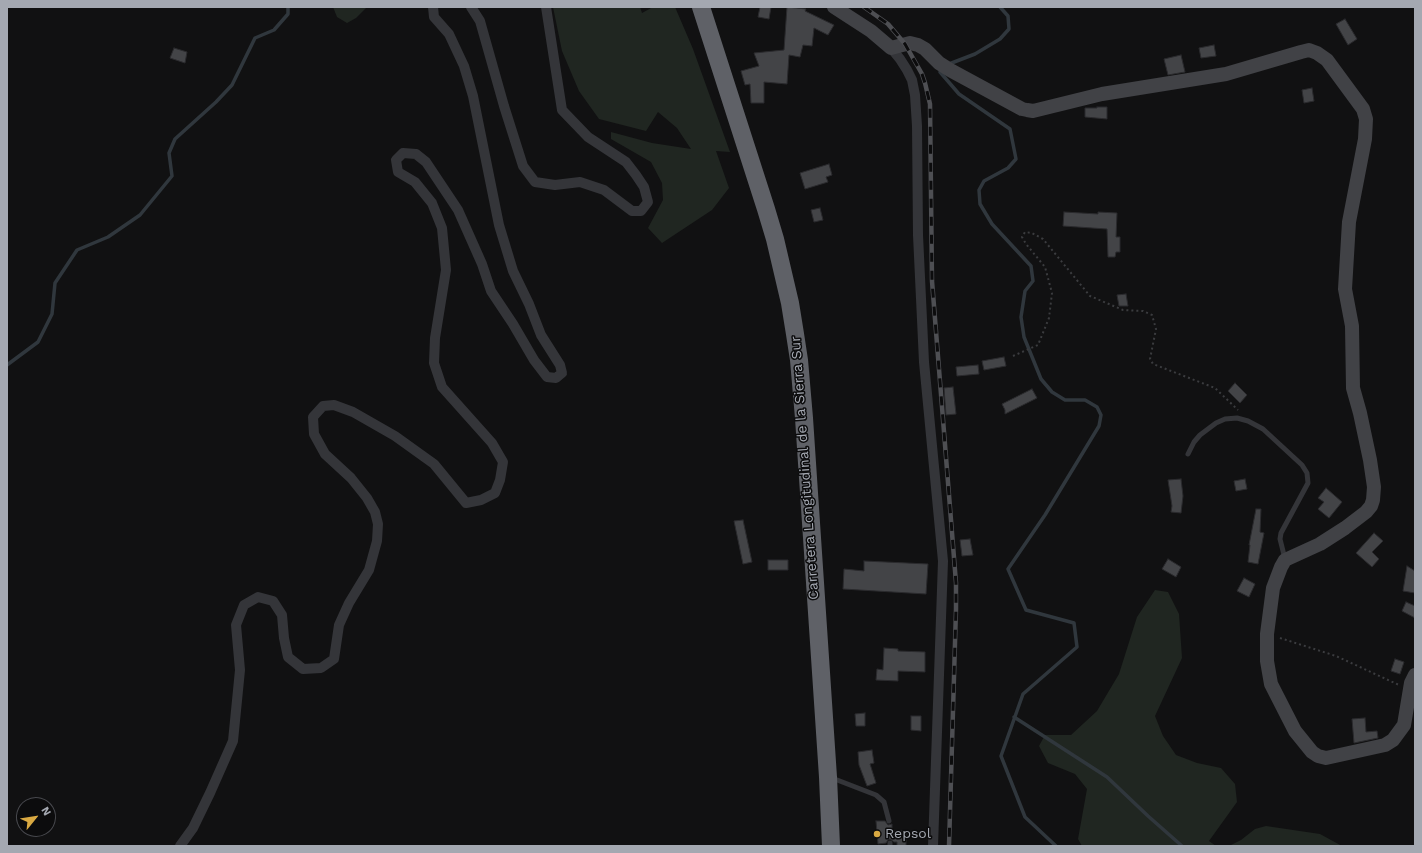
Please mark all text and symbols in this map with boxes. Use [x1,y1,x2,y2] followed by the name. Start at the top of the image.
[787,336,823,600] street label: Carretera Longitudinal de la Sierra Sur
[16,797,56,837] north arrow
[38,804,54,818] text: N
[885,826,931,842] place label: Repsol
[872,829,882,839] marker: Repsol

